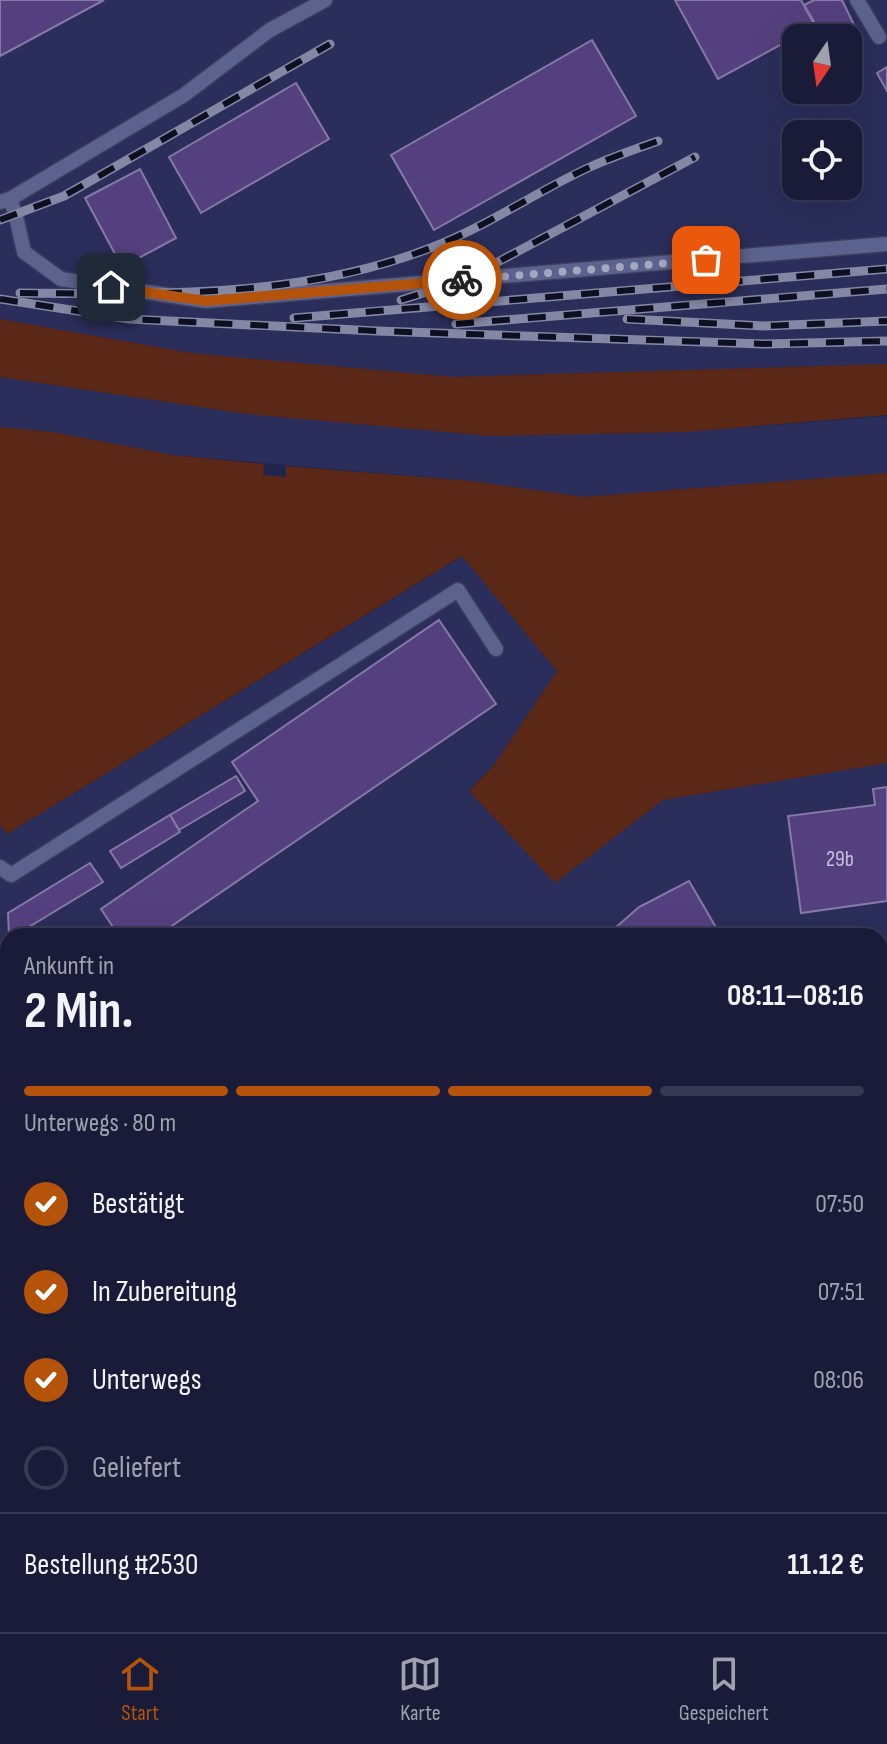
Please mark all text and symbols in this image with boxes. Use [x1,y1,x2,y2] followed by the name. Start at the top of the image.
[782,24,862,104] north arrow
[782,24,862,200] map controls
[782,120,862,200] button: locate
[672,226,740,294] pin
[684,238,728,282] icon: bag
[422,240,502,320] courier
[77,253,145,321] pin
[440,258,484,302] icon: bike
[89,265,133,309] icon: home
[826,846,854,873] house number: 29b
[24,951,114,982] text: Ankunft in
[727,978,864,1014] text: 08:11–08:16
[24,980,133,1043] text: 2 Min.
[24,1108,176,1139] text: Unterwegs · 80 m
[24,1182,68,1226] icon: check
[92,1186,184,1222] text: Bestätigt
[815,1189,864,1220] text: 07:50
[24,1270,68,1314] icon: check
[92,1274,237,1310] text: In Zubereitung
[818,1277,864,1308] text: 07:51
[24,1358,68,1402] icon: check
[92,1362,201,1398] text: Unterwegs
[813,1365,864,1396] text: 08:06
[92,1450,181,1486] text: Geliefert
[24,1547,198,1583] text: Bestellung #2530
[787,1547,864,1583] text: 11.12 €
[118,1652,162,1727] tab: Start
[398,1652,442,1727] tab: Karte
[679,1652,769,1727] tab: Gespeichert

